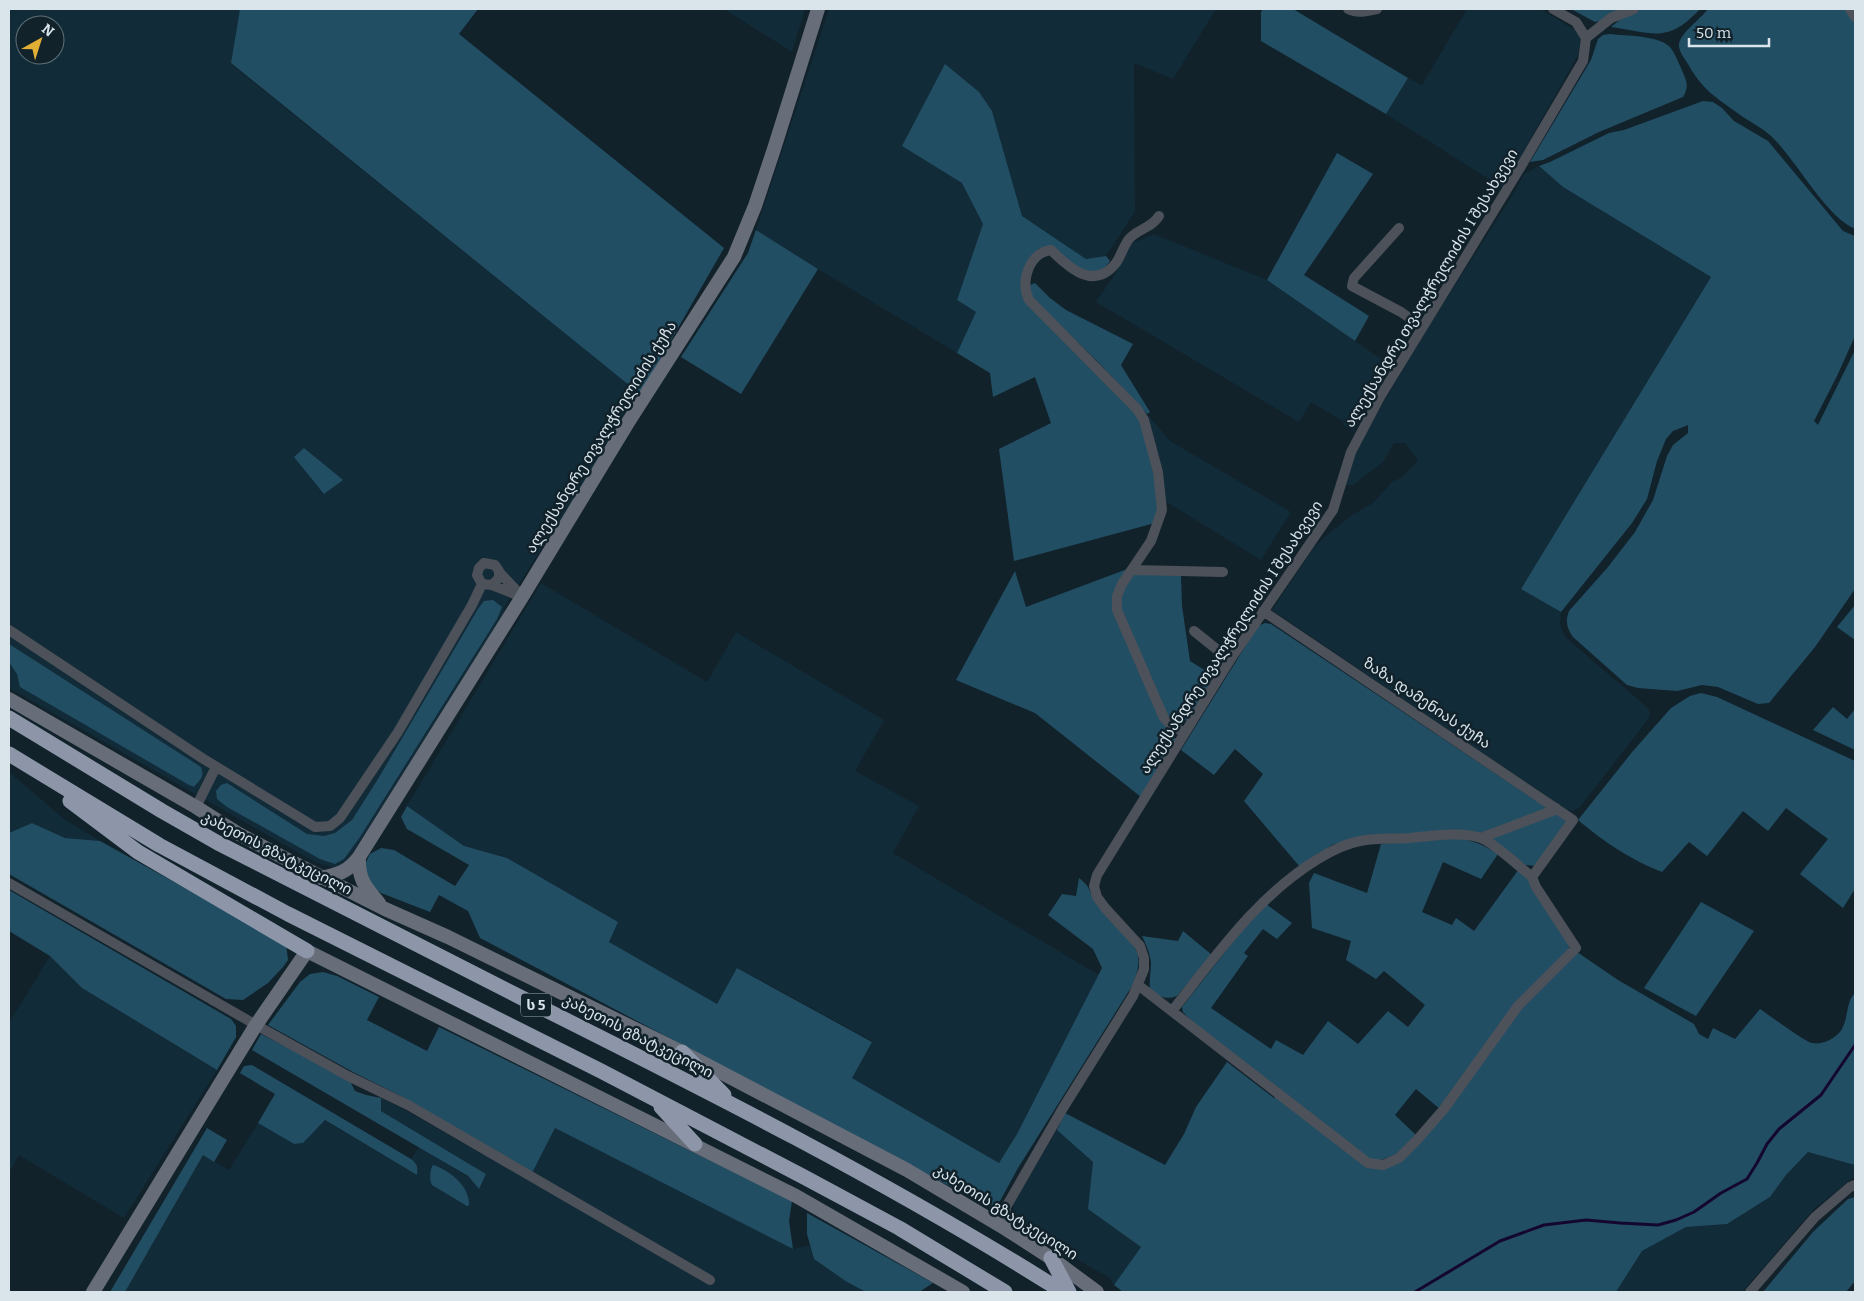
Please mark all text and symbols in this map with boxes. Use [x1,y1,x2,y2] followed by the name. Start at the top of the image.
[15,15,65,65] north arrow
[1689,15,1769,47] scale bar
[38,20,58,40] text: N
[1696,24,1732,42] text: 50 m
[1340,145,1522,431] street label: ალექსანდრე თვალჭრელიძის I შესახვევი
[522,318,680,556] street label: ალექსანდრე თვალჭრელიძის ქუჩა
[1136,497,1326,777] street label: ალექსანდრე თვალჭრელიძის I შესახვევი
[1360,654,1494,752] street label: ზაზა დამენიას ქუჩა
[199,807,355,899] street label: კახეთის გზატკეცილი
[560,990,716,1082] street label: კახეთის გზატკეცილი
[521,994,551,1016] road number: ს 5
[931,1160,1081,1264] street label: კახეთის გზატკეცილი

